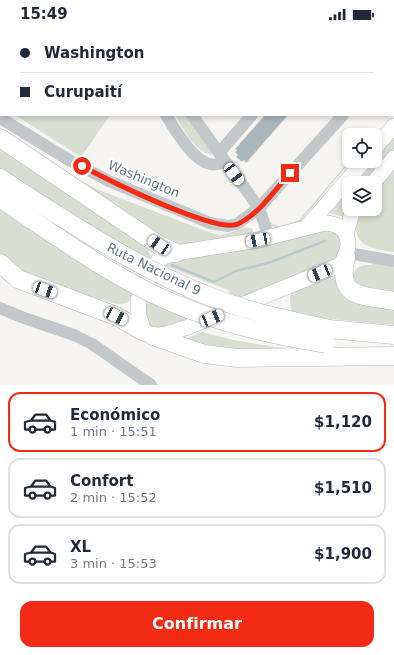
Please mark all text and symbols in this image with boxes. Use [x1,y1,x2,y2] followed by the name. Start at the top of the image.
[20,5,68,23] text: 15:49
[44,44,144,62] text: Washington
[44,83,122,101] text: Curupaití
[342,128,382,216] map controls
[342,128,382,168] button: locate
[73,157,91,175] route start
[106,157,182,201] street label: Washington
[222,161,246,187] car
[281,164,299,182] route end
[342,176,382,216] button: layers
[245,232,271,248] car
[146,233,172,257] car
[105,240,203,298] street label: Ruta Nacional 9
[307,263,333,283] car
[32,280,58,300] car
[103,305,129,327] car
[199,308,225,328] car
[22,404,58,440] icon: car
[70,406,160,424] text: Económico
[314,413,372,431] text: $1,120
[70,424,157,439] text: 1 min · 15:51
[22,470,58,506] icon: car
[70,472,133,490] text: Confort
[314,479,372,497] text: $1,510
[70,490,157,505] text: 2 min · 15:52
[22,536,58,572] icon: car
[70,538,91,556] text: XL
[314,545,372,563] text: $1,900
[70,556,157,571] text: 3 min · 15:53
[20,601,374,647] button: Confirmar

